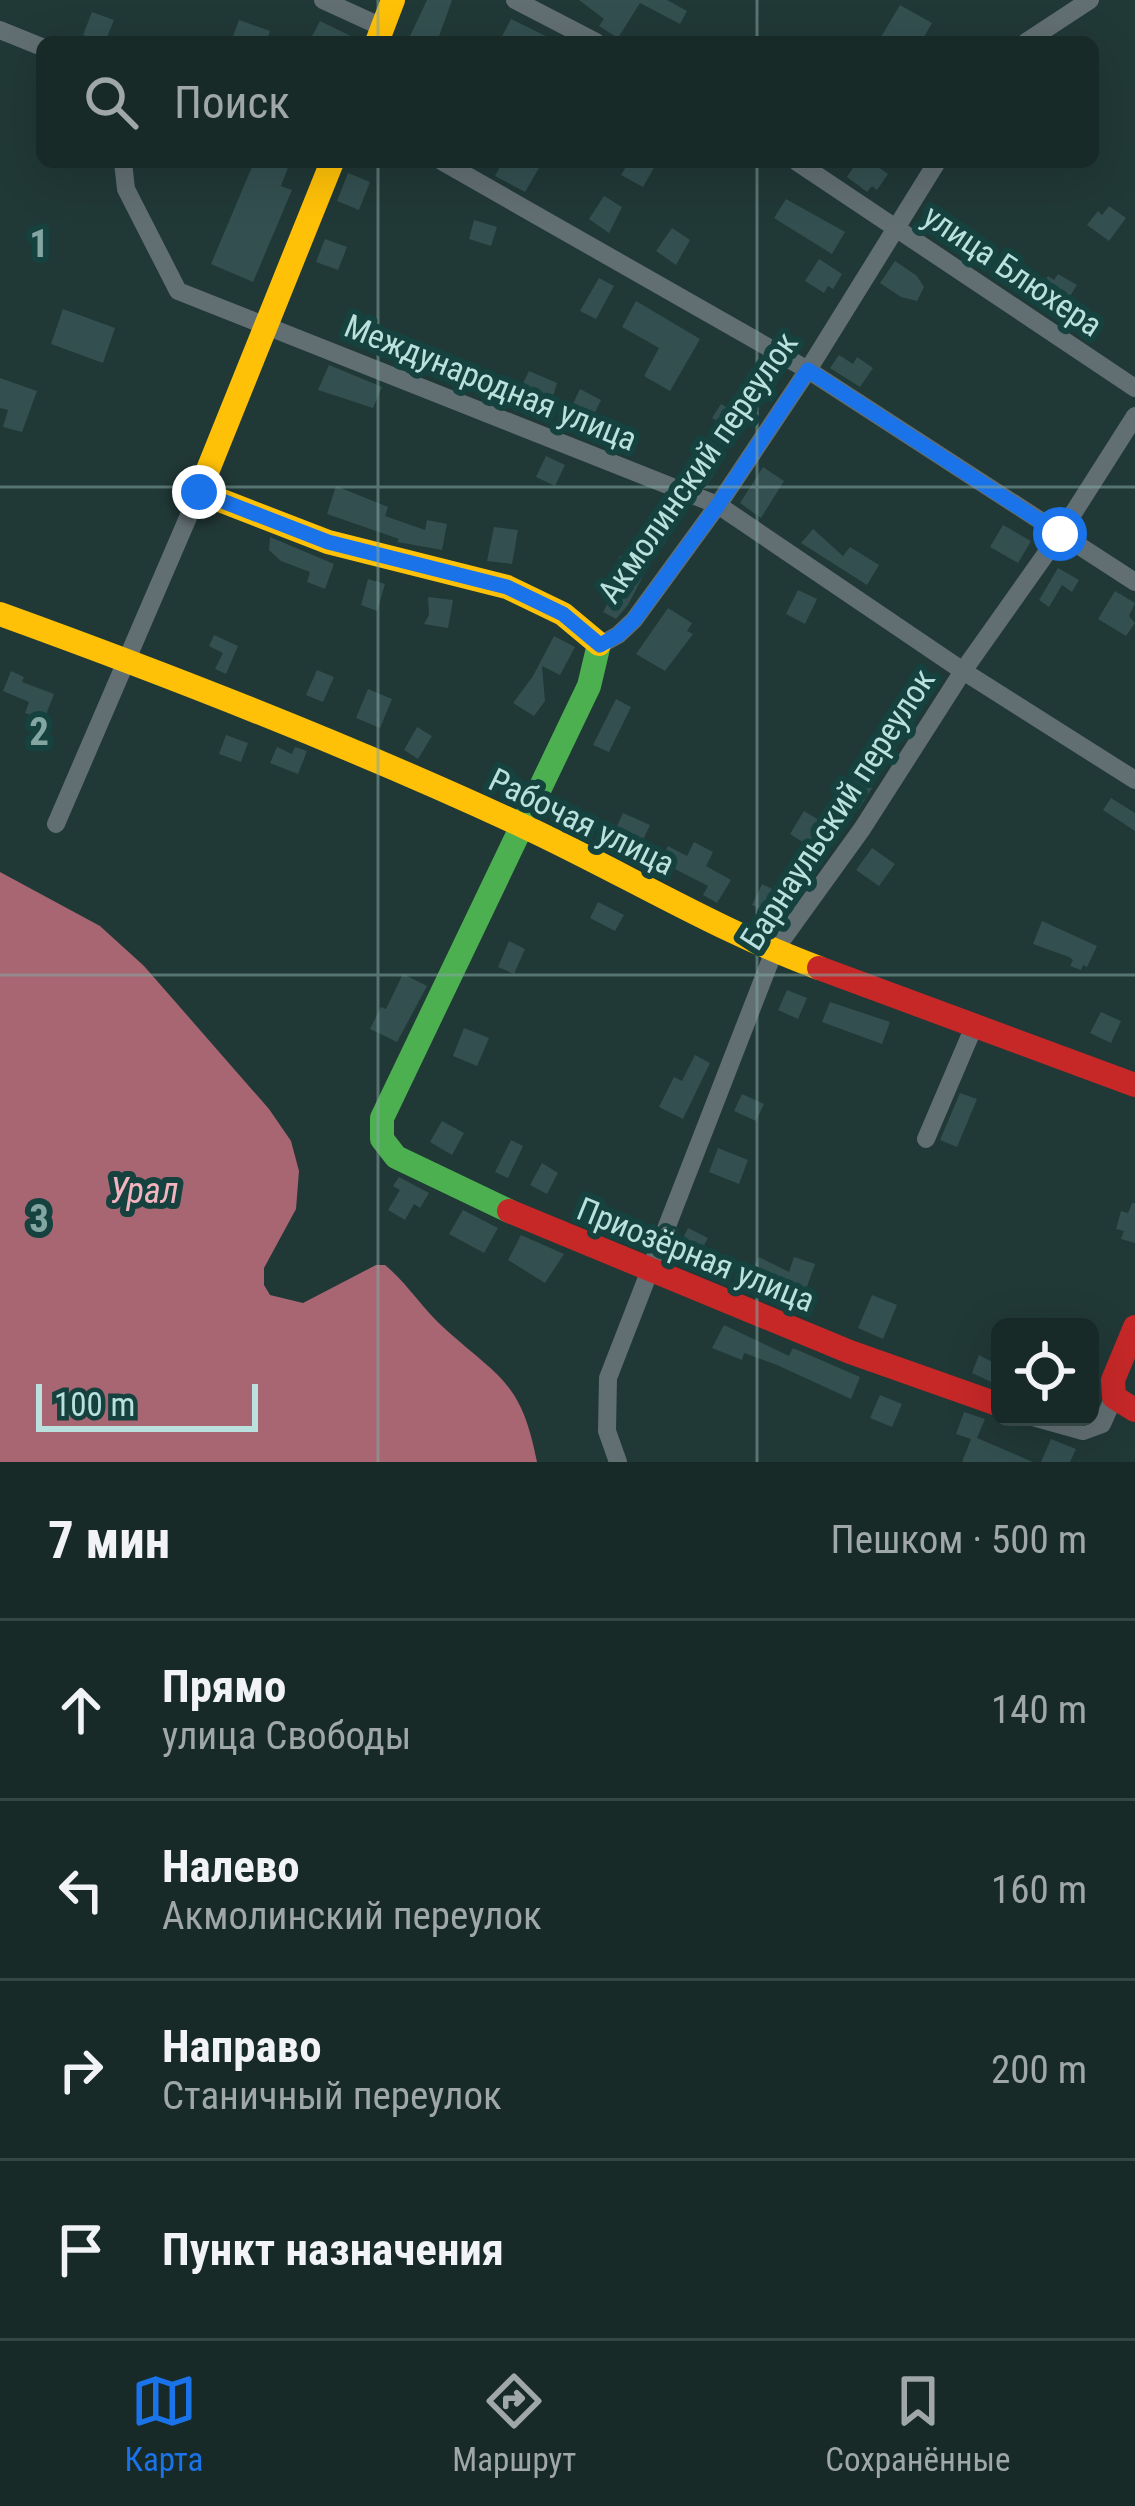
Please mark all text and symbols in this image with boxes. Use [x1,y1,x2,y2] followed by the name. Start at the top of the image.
[36,36,1099,168] search box
[78,69,144,135] icon: search
[174,76,290,129] text: Поиск
[916,196,1109,345] street label: улица Блюхера
[29,221,49,267] text: 1
[339,306,643,459] street label: Международная улица
[589,324,806,610] street label: Акмолинский переулок
[172,465,226,519] route end
[1033,507,1087,561] route start
[732,662,943,957] street label: Барнаульский переулок
[29,709,49,755] text: 2
[483,760,681,883] street label: Рабочая улица
[109,1170,179,1212] water label: Урал
[571,1189,820,1320] street label: Приозёрная улица
[29,1196,49,1242] text: 3
[991,1318,1099,1426] map controls
[991,1318,1099,1426] button: locate
[36,1378,258,1431] scale bar
[54,1385,135,1424] text: 100 m
[48,1511,170,1570] text: 7 мин
[830,1517,1087,1563] text: Пешком · 500 m
[162,1660,286,1713] text: Прямо
[48,1677,114,1743] icon: ahead
[991,1687,1087,1733] text: 140 m
[162,1713,411,1759] text: улица Свободы
[162,1840,300,1893] text: Налево
[48,1857,114,1923] icon: left
[991,1867,1087,1913] text: 160 m
[162,1893,542,1939] text: Акмолинский переулок
[162,2020,322,2073] text: Направо
[48,2037,114,2103] icon: right
[991,2047,1087,2093] text: 200 m
[162,2073,502,2119] text: Станичный переулок
[48,2217,114,2283] icon: arrive
[162,2223,504,2276] text: Пункт назначения
[124,2368,203,2479] tab: Карта
[452,2368,576,2479] tab: Маршрут
[825,2368,1011,2479] tab: Сохранённые

